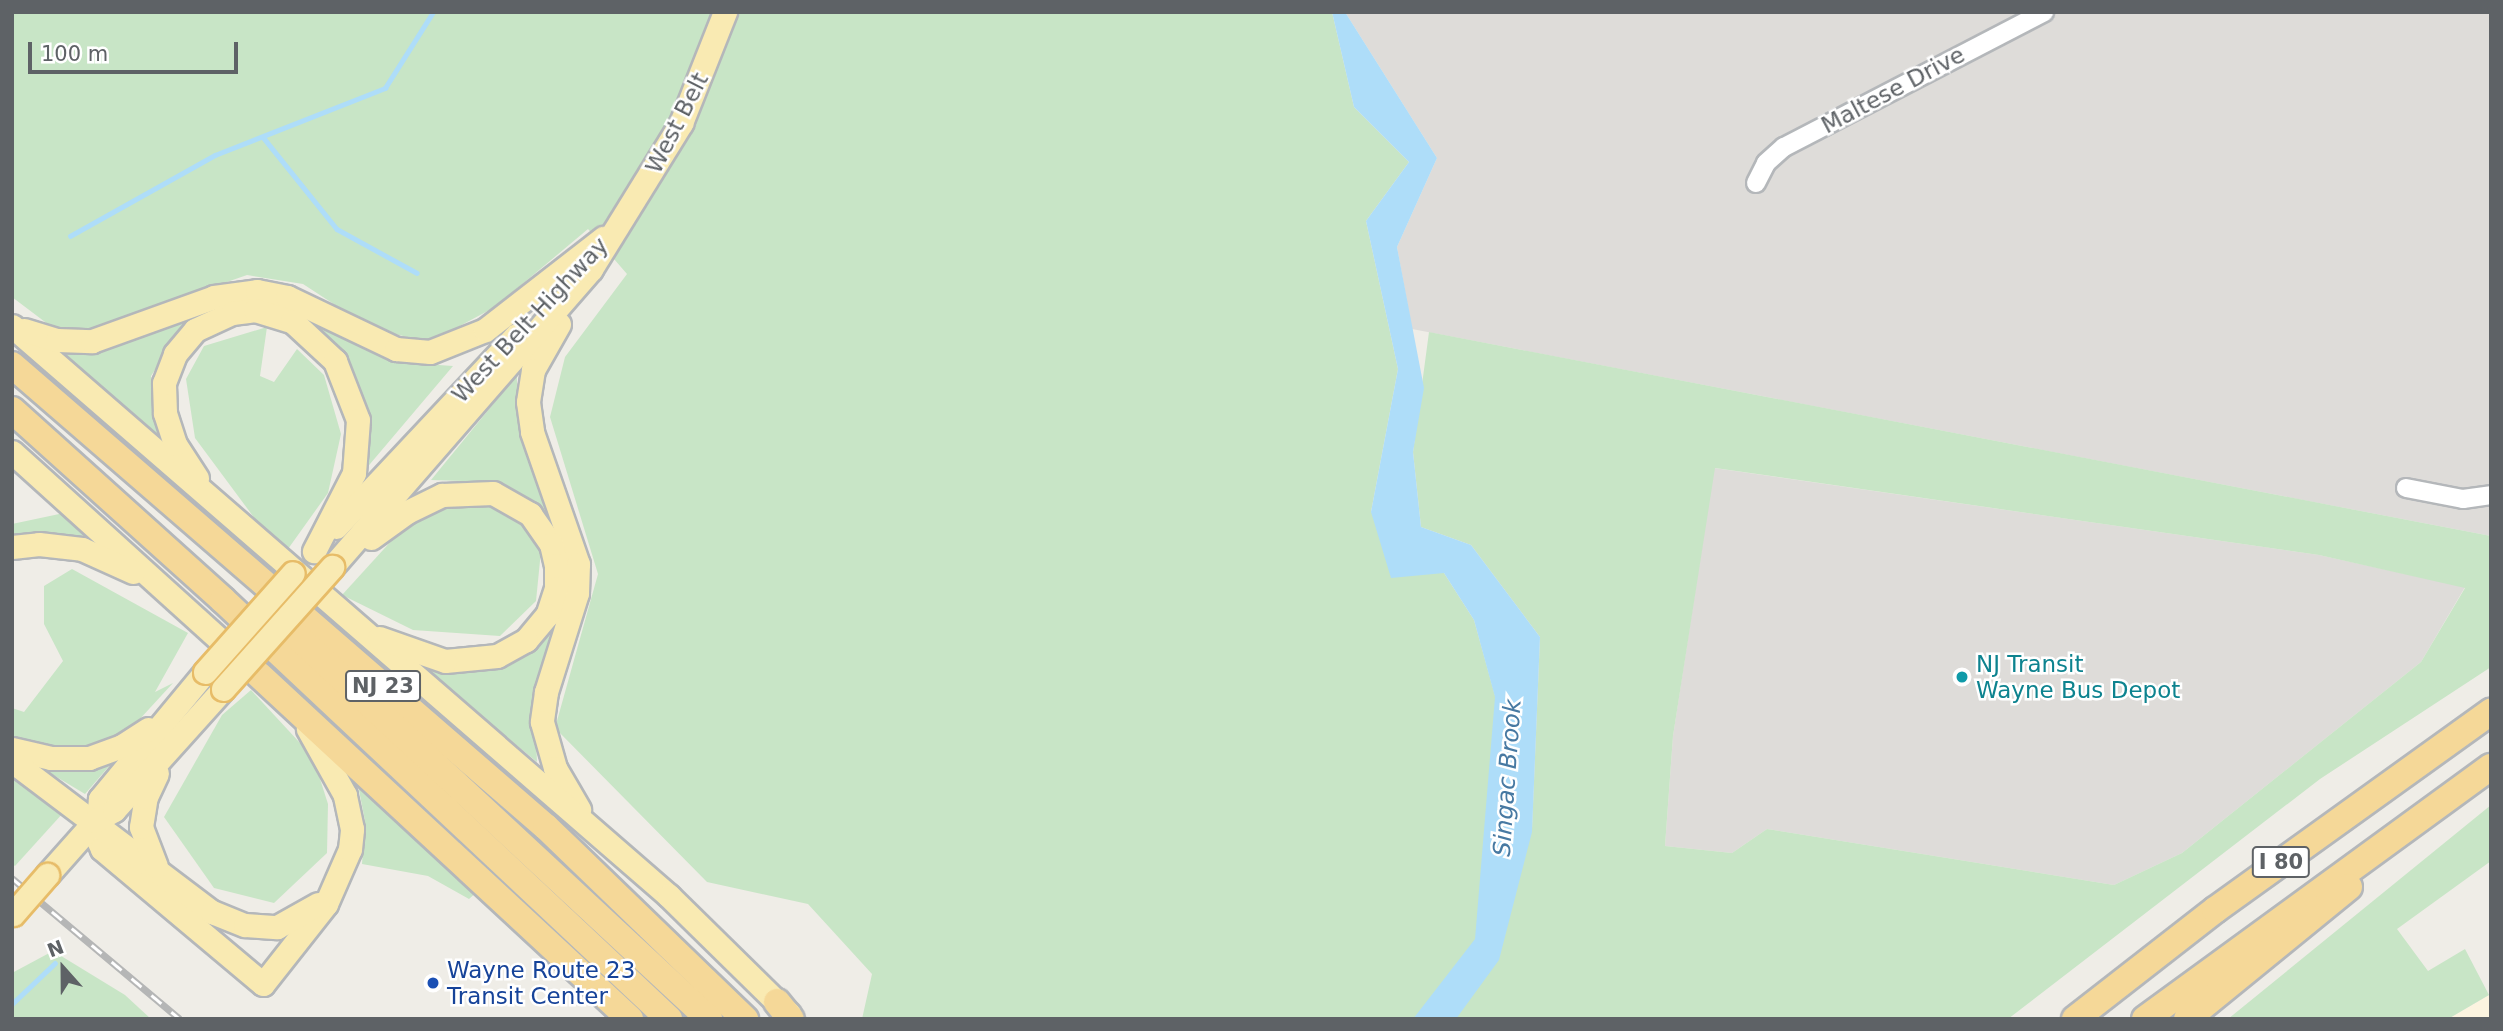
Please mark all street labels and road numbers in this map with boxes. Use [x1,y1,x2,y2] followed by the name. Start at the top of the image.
[1817,41,1969,139] street label: Maltese Drive
[640,68,714,178] street label: West Belt
[446,232,614,408] street label: West Belt Highway
[344,668,422,704] road number: NJ 23
[2251,844,2311,880] road number: I 80

